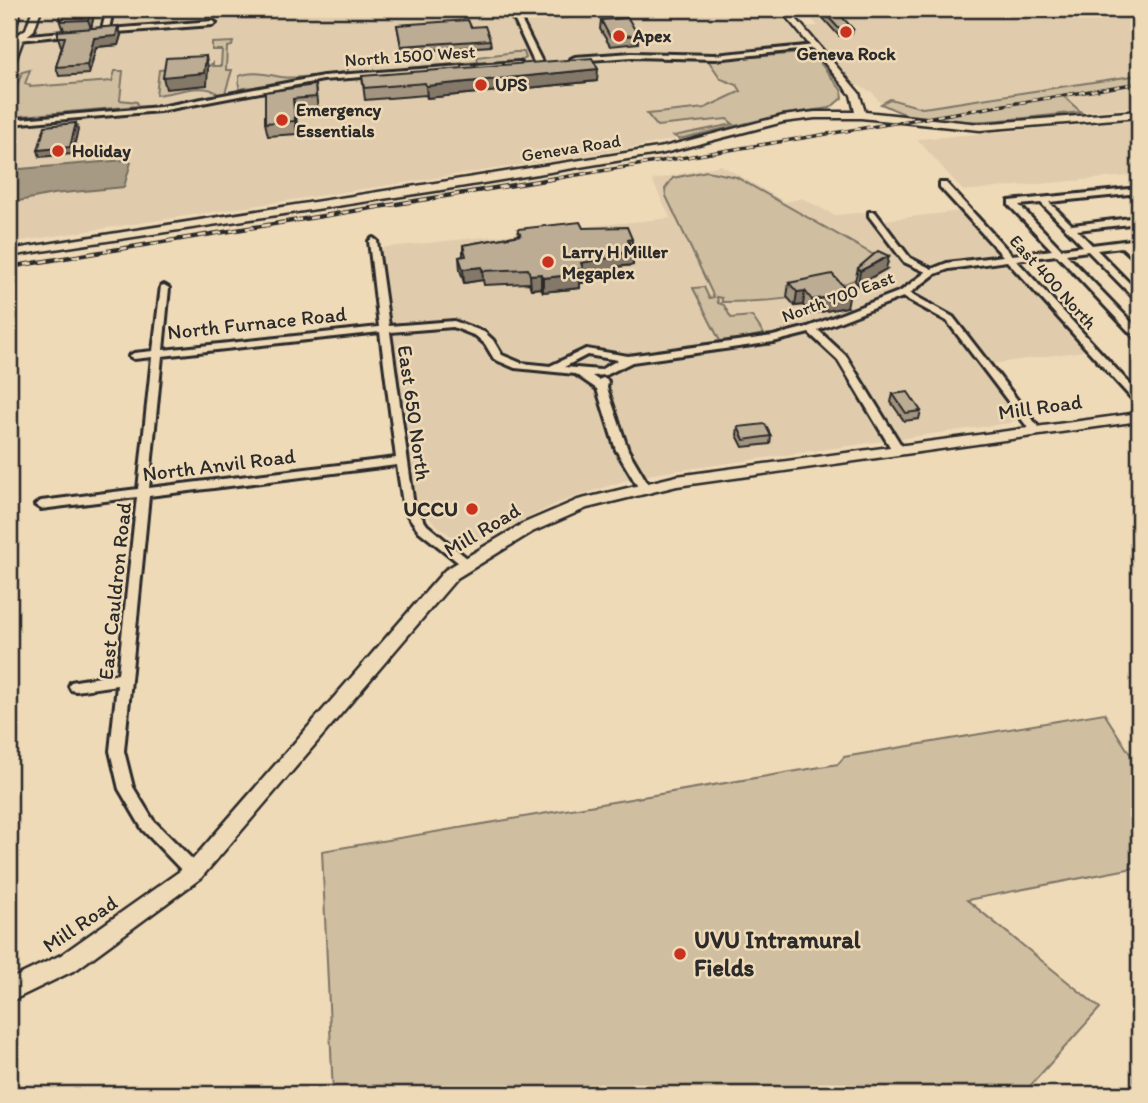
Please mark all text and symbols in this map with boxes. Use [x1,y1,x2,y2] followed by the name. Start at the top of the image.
[838,24,854,40] marker: Geneva Rock
[632,25,672,47] place label: Apex
[611,28,627,44] marker: Apex
[344,40,476,72] street label: North 1500 West
[796,43,896,65] place label: Geneva Rock
[495,74,527,96] place label: UPS
[473,77,489,93] marker: UPS
[296,99,382,142] place label: Emergency Essentials
[274,112,290,128] marker: Emergency Essentials
[520,129,622,167] street label: Geneva Road
[72,140,131,162] place label: Holiday
[50,143,66,159] marker: Holiday
[1005,230,1102,334] street label: East 400 North
[562,241,669,284] place label: Larry H Miller Megaplex
[540,254,556,270] marker: Larry H Miller Megaplex
[779,266,897,328] street label: North 700 East
[166,301,348,344] street label: North Furnace Road
[393,344,436,482] street label: East 650 North
[996,388,1084,425] street label: Mill Road
[141,443,297,486] street label: North Anvil Road
[403,496,458,521] place label: UCCU
[439,497,525,562] street label: Mill Road
[93,500,136,681] street label: East Cauldron Road
[464,501,480,517] marker: UCCU
[38,889,122,958] street label: Mill Road
[694,925,861,982] place label: UVU Intramural Fields
[672,946,688,962] marker: UVU Intramural Fields

